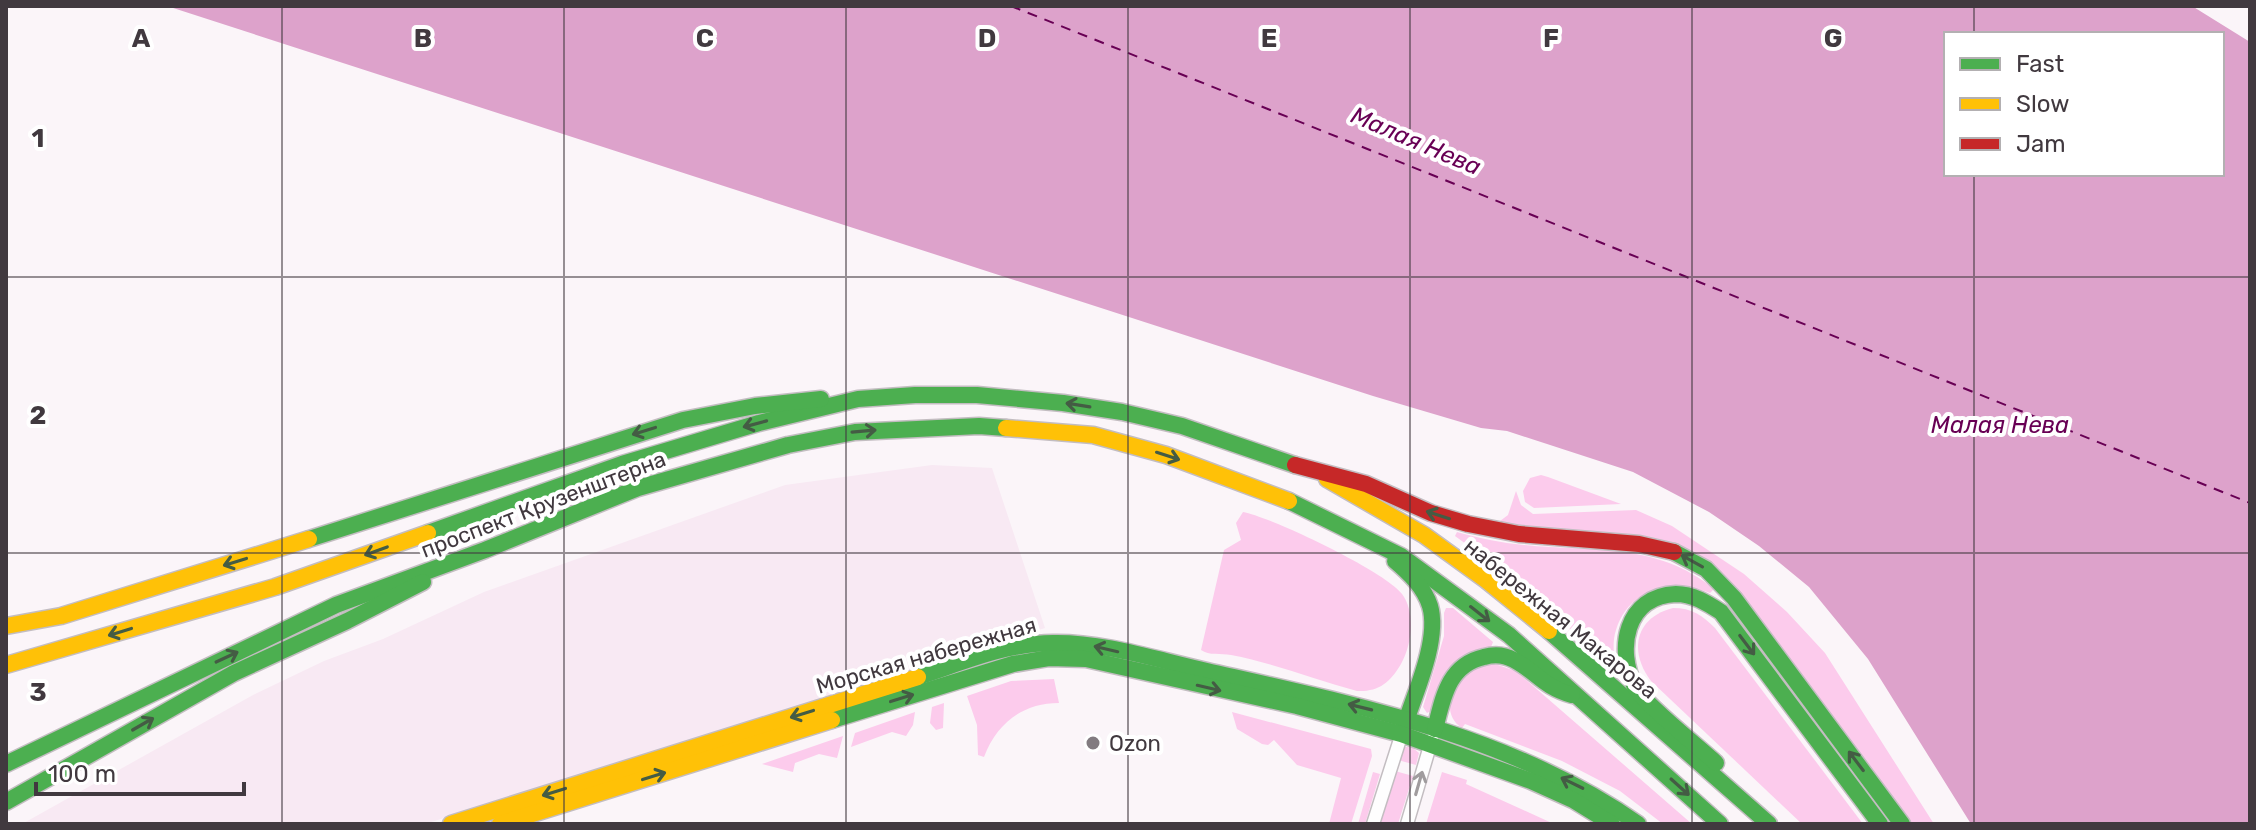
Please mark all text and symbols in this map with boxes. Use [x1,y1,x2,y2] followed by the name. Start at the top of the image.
[132,23,151,54] text: A
[414,23,432,54] text: B
[696,23,714,54] text: C
[978,23,996,54] text: D
[1261,23,1277,54] text: E
[1543,23,1559,54] text: F
[1824,23,1842,54] text: G
[1944,32,2224,176] legend
[2016,50,2064,78] text: Fast
[2016,90,2069,118] text: Slow
[1347,101,1485,181] water label: Малая Нева
[32,123,44,154] text: 1
[2016,130,2066,158] text: Jam
[1065,397,1091,412] one-way arrow
[30,400,46,431] text: 2
[1931,411,2069,439] water label: Малая Нева
[743,417,769,432] one-way arrow
[850,423,877,438] one-way arrow
[631,424,657,439] one-way arrow
[417,445,669,564] street label: проспект Крузенштерна
[1155,450,1180,465] one-way arrow
[1426,507,1452,522] one-way arrow
[1459,532,1663,705] street label: набережная Макарова
[364,545,389,560] one-way arrow
[1681,553,1704,569] one-way arrow
[222,555,248,570] one-way arrow
[1469,605,1490,622] one-way arrow
[813,611,1039,700] street label: Морская набережная
[107,625,133,640] one-way arrow
[1738,634,1755,655] one-way arrow
[1094,641,1119,656] one-way arrow
[215,649,239,664] one-way arrow
[29,677,47,708] text: 3
[1195,681,1221,696] one-way arrow
[889,690,915,705] one-way arrow
[1347,699,1373,714] one-way arrow
[789,707,815,722] one-way arrow
[131,716,154,732] one-way arrow
[1109,730,1161,757] place label: Ozon
[1084,734,1102,752] marker: Ozon
[36,746,244,796] scale bar
[1847,751,1864,773] one-way arrow
[48,760,116,788] text: 100 m
[642,767,667,782] one-way arrow
[1412,770,1427,796] one-way arrow
[1560,774,1584,790] one-way arrow
[1669,778,1689,796] one-way arrow
[541,785,567,800] one-way arrow

